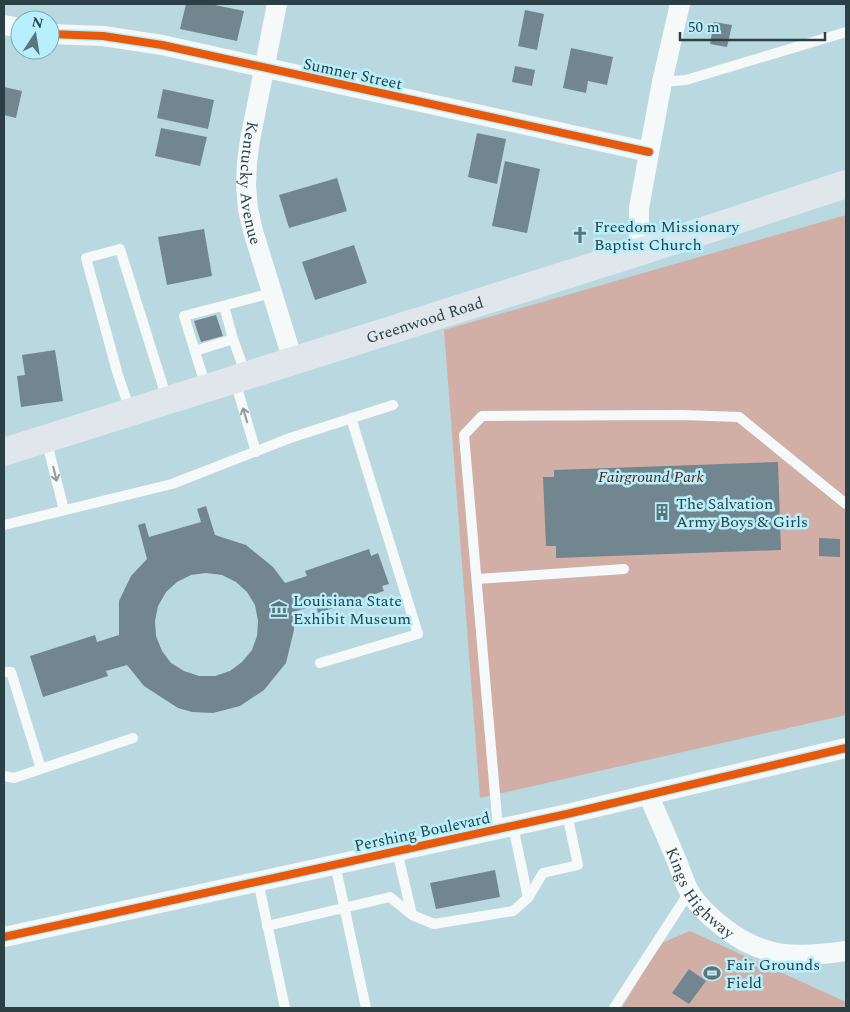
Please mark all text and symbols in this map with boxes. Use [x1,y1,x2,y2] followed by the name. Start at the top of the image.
[10,10,60,60] north arrow
[680,10,825,42] scale bar
[30,11,45,34] text: N
[688,16,720,39] text: 50 m
[301,52,405,96] street label: Sumner Street
[233,119,267,248] street label: Kentucky Avenue
[594,215,741,257] place label: Freedom Missionary Baptist Church
[570,225,590,245] church icon: Freedom Missionary Baptist Church
[363,291,487,350] street label: Greenwood Road
[239,408,249,424] one-way arrow
[598,465,705,489] park label: Fairground Park
[51,466,60,482] one-way arrow
[676,492,808,534] place label: The Salvation Army Boys & Girls
[652,502,672,522] building icon: The Salvation Army Boys & Girls
[293,589,411,631] place label: Louisiana State Exhibit Museum
[269,599,289,619] museum icon: Louisiana State Exhibit Museum
[352,806,493,858] street label: Pershing Boulevard
[659,844,740,946] street label: Kings Highway
[726,953,820,995] place label: Fair Grounds Field
[702,963,722,983] sports icon: Fair Grounds Field

